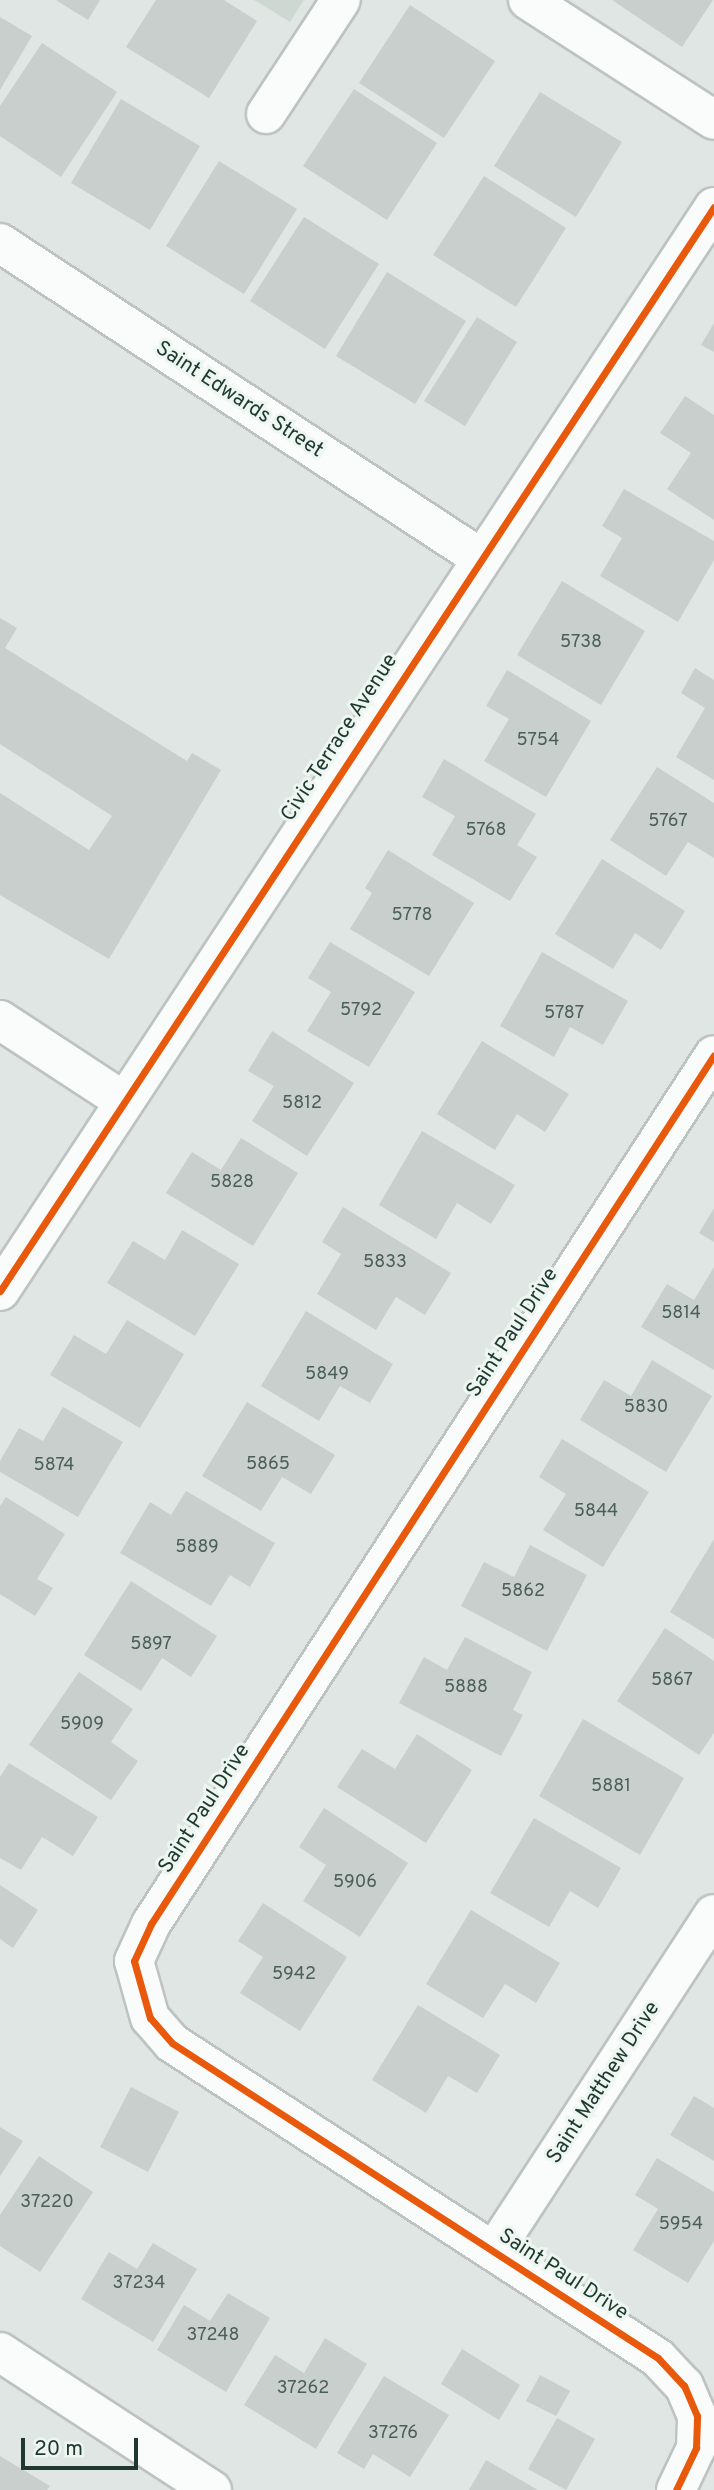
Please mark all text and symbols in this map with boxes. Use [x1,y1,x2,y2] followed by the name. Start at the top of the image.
[150,336,328,464] street label: Saint Edwards Street
[560,632,602,654] house number: 5738
[276,649,404,827] street label: Civic Terrace Avenue
[516,730,560,752] house number: 5754
[648,811,688,833] house number: 5767
[465,820,507,842] house number: 5768
[392,905,432,927] house number: 5778
[340,1000,382,1022] house number: 5792
[544,1003,584,1025] house number: 5787
[282,1093,322,1115] house number: 5812
[210,1172,254,1194] house number: 5828
[363,1252,407,1274] house number: 5833
[462,1264,564,1402] street label: Saint Paul Drive
[661,1303,701,1325] house number: 5814
[305,1364,349,1386] house number: 5849
[624,1397,668,1419] house number: 5830
[246,1454,290,1476] house number: 5865
[34,1455,74,1477] house number: 5874
[574,1501,618,1523] house number: 5844
[175,1537,219,1559] house number: 5889
[501,1581,545,1603] house number: 5862
[130,1634,172,1656] house number: 5897
[651,1670,693,1692] house number: 5867
[444,1677,488,1699] house number: 5888
[60,1714,104,1736] house number: 5909
[154,1740,256,1878] street label: Saint Paul Drive
[591,1776,631,1798] house number: 5881
[333,1872,377,1894] house number: 5906
[272,1964,316,1986] house number: 5942
[542,1997,666,2169] street label: Saint Matthew Drive
[20,2192,74,2214] house number: 37220
[659,2214,703,2236] house number: 5954
[494,2224,632,2326] street label: Saint Paul Drive
[113,2273,165,2295] house number: 37234
[187,2325,239,2347] house number: 37248
[277,2378,329,2400] house number: 37262
[368,2423,418,2445] house number: 37276
[24,2424,142,2468] scale bar
[34,2436,83,2463] text: 20 m

